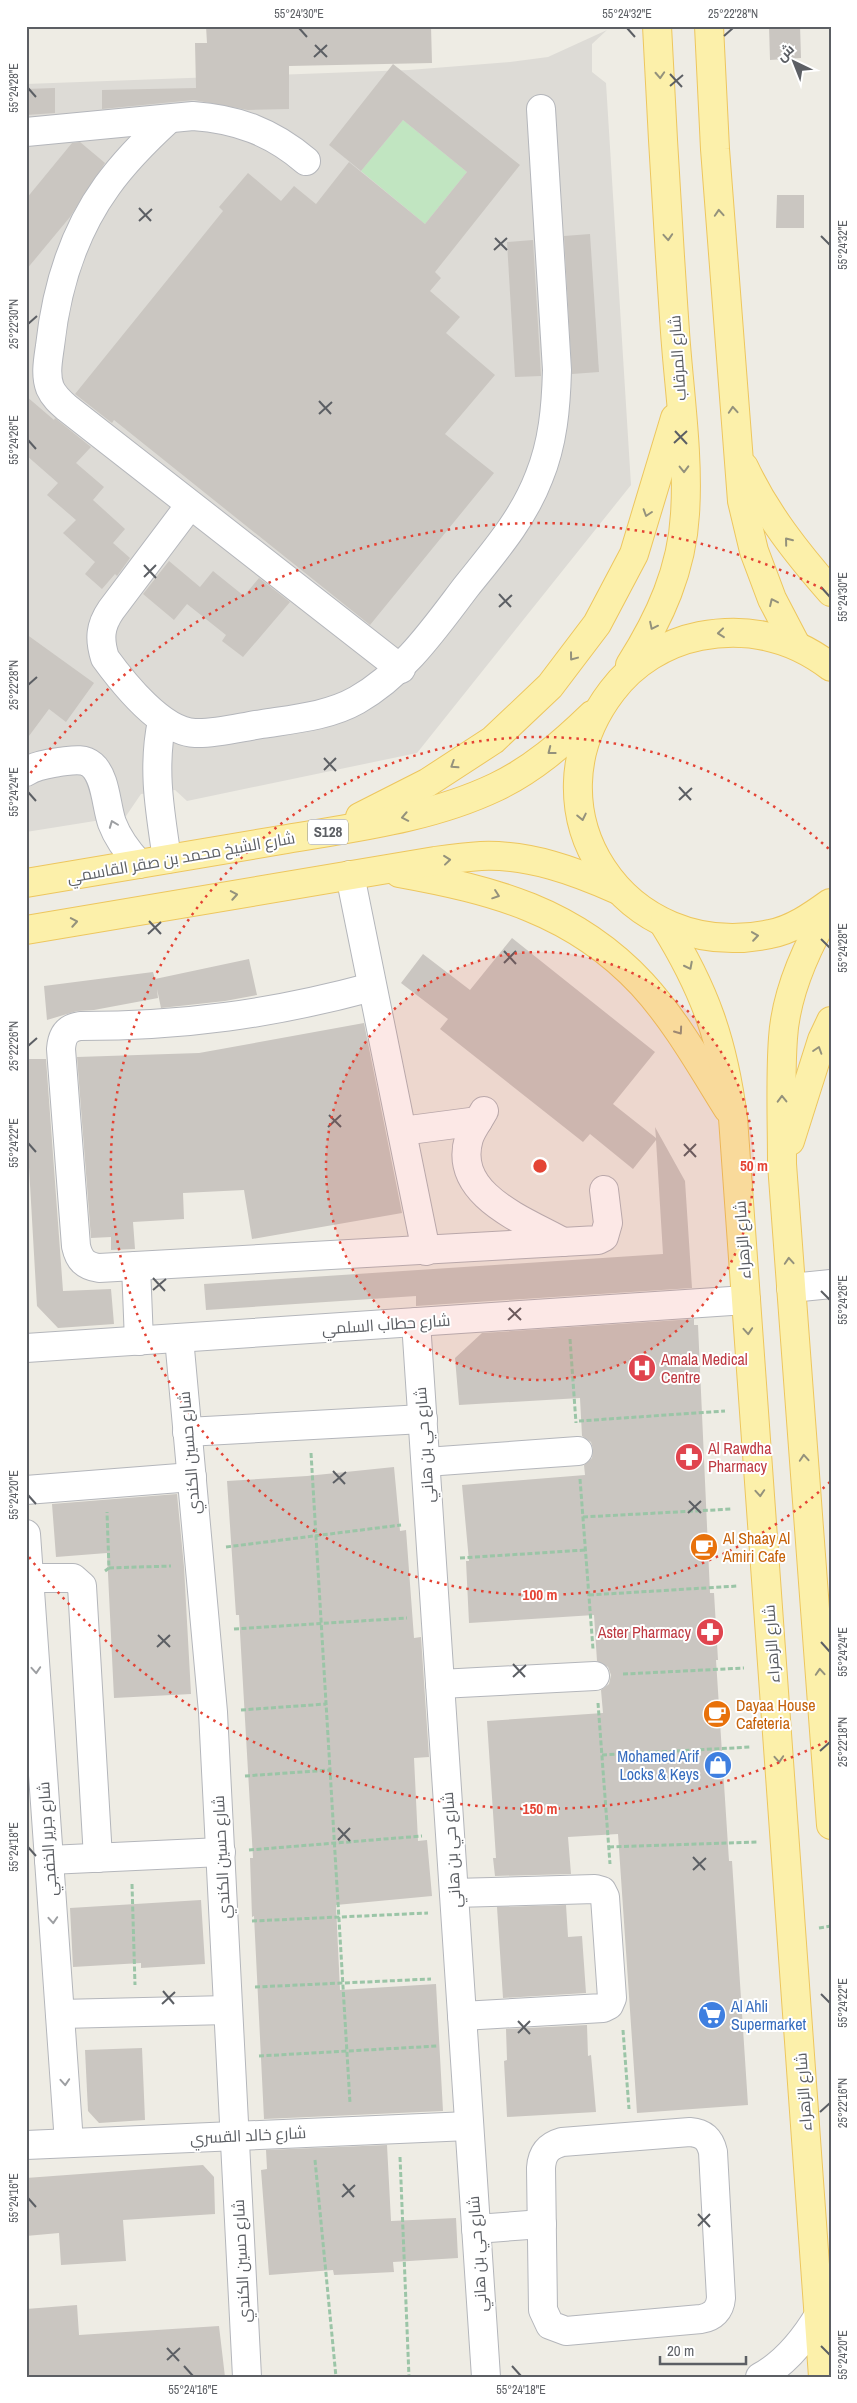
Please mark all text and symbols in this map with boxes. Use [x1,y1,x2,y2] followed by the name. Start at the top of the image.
[274,6,324,22] text: 55°24'30"E
[602,6,652,22] text: 55°24'32"E
[708,6,758,22] text: 25°22'28"N
[770,38,820,88] north arrow
[772,40,798,65] text: ش
[6,63,22,113] text: 55°24'28"E
[654,71,665,79] one-way arrow
[714,208,725,216] one-way arrow
[835,220,851,270] text: 55°24'32"E
[663,233,674,241] one-way arrow
[6,299,22,349] text: 25°22'30"N
[663,314,692,402] street label: شارع المرقاب
[728,405,739,413] one-way arrow
[6,415,22,465] text: 55°24'26"E
[679,465,690,473] one-way arrow
[642,509,652,517] one-way arrow
[785,538,794,547] one-way arrow
[835,572,851,622] text: 55°24'30"E
[769,598,780,607] one-way arrow
[650,621,660,630] one-way arrow
[716,627,724,638] one-way arrow
[569,651,578,660] one-way arrow
[6,660,22,710] text: 25°22'28"N
[548,746,557,755] one-way arrow
[450,759,459,769] one-way arrow
[6,767,22,817] text: 55°24'24"E
[400,812,409,822] one-way arrow
[576,813,587,822] one-way arrow
[109,820,119,828] one-way arrow
[308,820,348,844] road number: S128
[65,826,297,891] street label: شارع الشيخ محمد بن صقر القاسمي
[443,855,451,866] one-way arrow
[492,889,500,899] one-way arrow
[230,890,239,900] one-way arrow
[70,918,79,928] one-way arrow
[835,923,851,973] text: 55°24'28"E
[750,932,759,942] one-way arrow
[683,961,693,970] one-way arrow
[6,1021,22,1071] text: 25°22'26"N
[673,1025,682,1035] one-way arrow
[813,1047,823,1055] one-way arrow
[776,1094,787,1102] one-way arrow
[6,1118,22,1168] text: 55°24'22"E
[740,1155,768,1176] text: 50 m
[531,1157,549,1175] centre of rings
[728,1200,757,1280] street label: شارع الزهراء
[784,1256,795,1264] one-way arrow
[835,1275,851,1325] text: 55°24'26"E
[321,1309,451,1342] street label: شارع حطاب السلمي
[743,1327,754,1335] one-way arrow
[660,1348,748,1388] place label: Amala Medical Centre
[627,1353,657,1383] hospital icon: Amala Medical Centre
[409,1386,442,1504] street label: شارع حي بن هاني
[173,1390,208,1516] street label: شارع حسين الكندي
[707,1437,772,1477] place label: Al Rawdha Pharmacy
[674,1442,704,1472] pharmacy icon: Al Rawdha Pharmacy
[799,1453,810,1461] one-way arrow
[6,1470,22,1520] text: 55°24'20"E
[754,1489,765,1497] one-way arrow
[722,1527,790,1567] place label: Al Shaay Al Amiri Cafe
[689,1532,719,1562] cafe icon: Al Shaay Al Amiri Cafe
[523,1584,557,1605] text: 100 m
[757,1604,786,1684] street label: شارع الزهراء
[695,1617,725,1647] pharmacy icon: Aster Pharmacy
[597,1621,691,1643] place label: Aster Pharmacy
[835,1627,851,1677] text: 55°24'24"E
[30,1666,41,1674] one-way arrow
[814,1668,825,1676] one-way arrow
[736,1694,816,1734] place label: Dayaa House Cafeteria
[702,1699,732,1729] cafe icon: Dayaa House Cafeteria
[835,1717,851,1767] text: 25°22'18"N
[617,1745,699,1785] place label: Mohamed Arif Locks & Keys
[703,1750,733,1780] shop icon: Mohamed Arif Locks & Keys
[774,1756,785,1764] one-way arrow
[32,1781,65,1897] street label: شارع جرير الخفجي
[436,1791,469,1909] street label: شارع حي بن هاني
[207,1795,238,1919] street label: شارع حسين الكندي
[523,1798,557,1819] text: 150 m
[6,1822,22,1872] text: 55°24'18"E
[47,1916,58,1924] one-way arrow
[835,1978,851,2028] text: 55°24'22"E
[730,1995,806,2035] place label: Al Ahli Supermarket
[697,2000,727,2030] supermarket icon: Al Ahli Supermarket
[789,2052,818,2132] street label: شارع الزهراء
[59,2078,70,2086] one-way arrow
[835,2078,851,2128] text: 25°22'16"N
[189,2121,307,2152] street label: شارع خالد القسري
[6,2173,22,2223] text: 55°24'16"E
[462,2195,495,2313] street label: شارع حي بن هاني
[227,2199,258,2323] street label: شارع حسين الكندي
[835,2330,851,2380] text: 55°24'20"E
[660,2333,746,2365] scale bar
[667,2340,694,2361] text: 20 m
[168,2382,218,2398] text: 55°24'16"E
[496,2382,546,2398] text: 55°24'18"E

